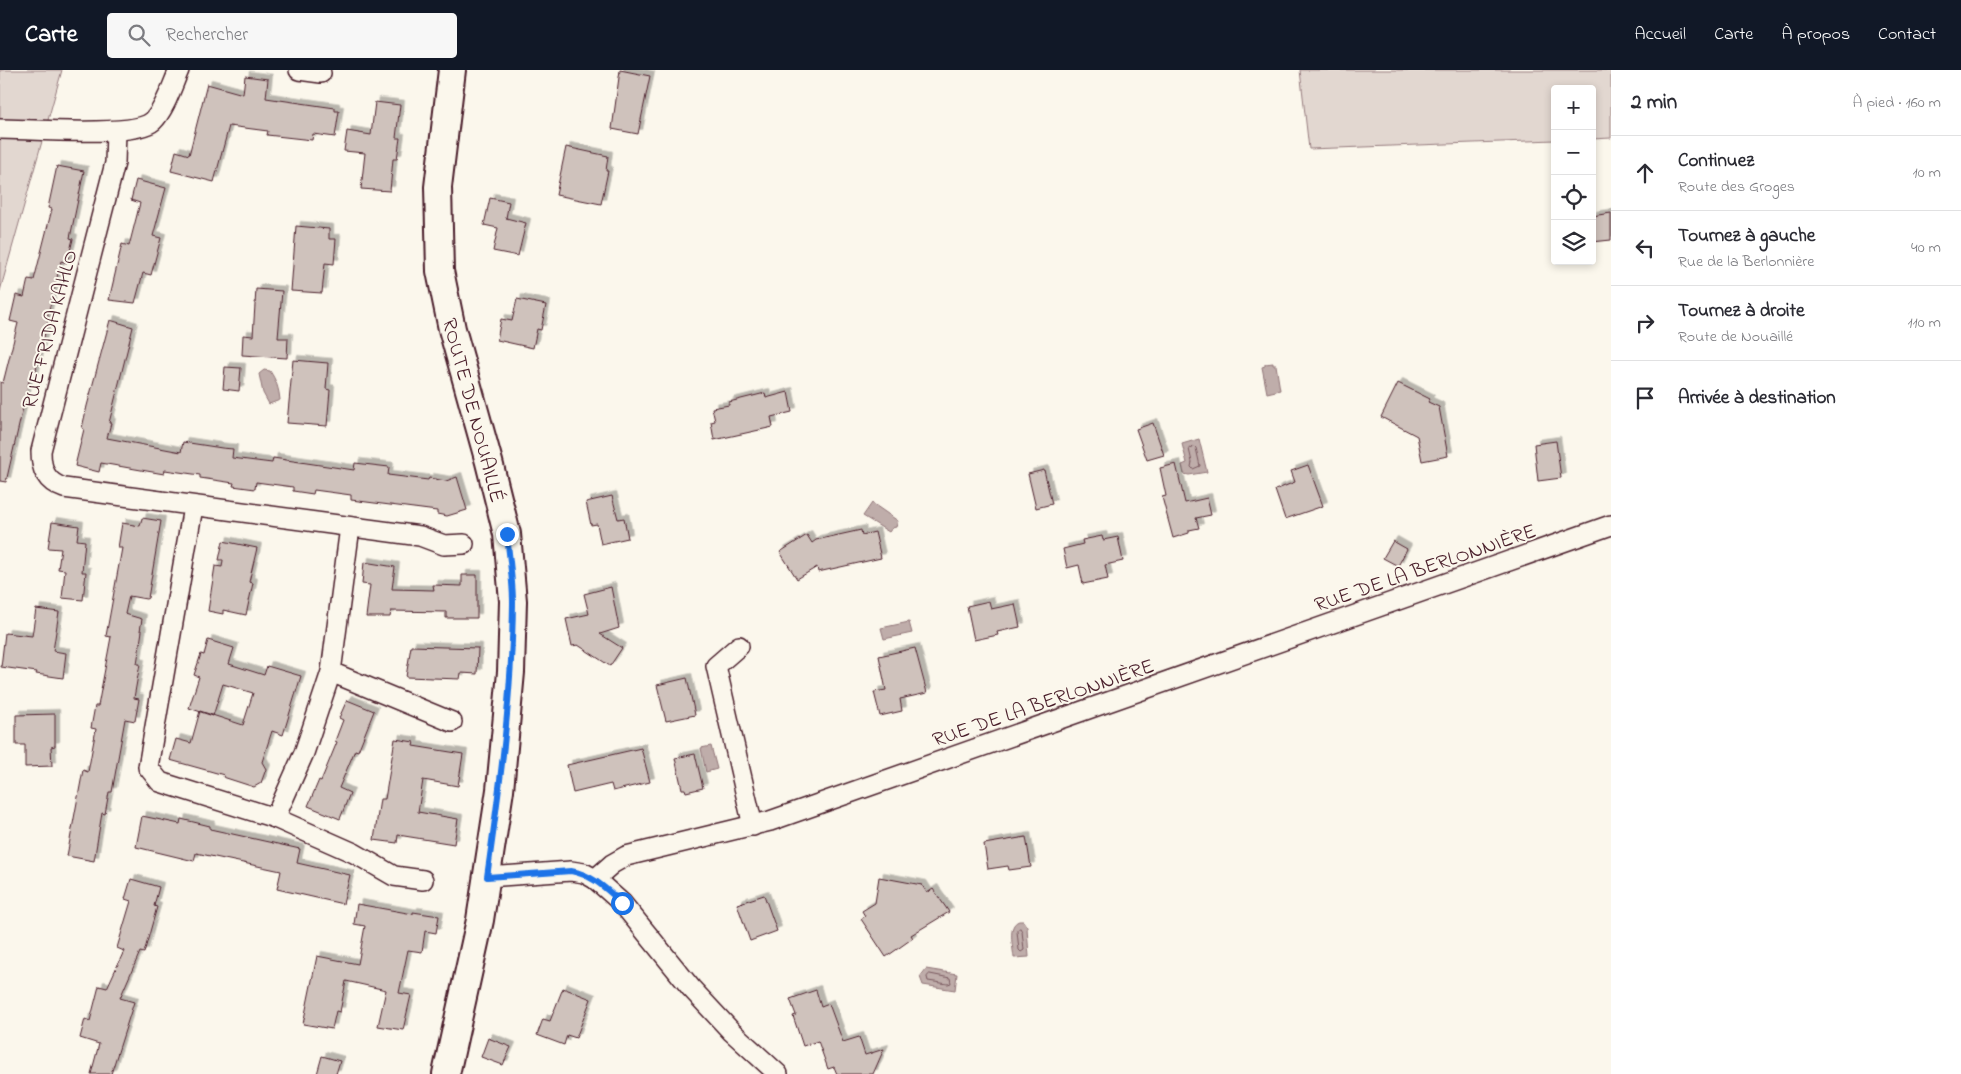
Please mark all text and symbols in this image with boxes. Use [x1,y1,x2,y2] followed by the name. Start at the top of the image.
[107,13,457,58] search box
[25,18,77,53] text: Carte
[125,21,153,49] icon: search
[165,22,248,49] text: Rechercher
[1634,22,1686,48] text: Accueil
[1714,22,1753,48] text: Carte
[1781,22,1850,48] text: À propos
[1878,22,1936,48] text: Contact
[1551,85,1596,265] map controls
[1551,85,1596,130] button: +
[1631,88,1677,118] text: 2 min
[1853,91,1941,115] text: À pied · 160 m
[1551,130,1596,175] button: −
[1678,148,1754,175] text: Continuez
[1631,159,1659,187] icon: ahead
[1913,161,1941,185] text: 10 m
[1551,175,1596,220] button: locate
[1678,175,1795,199] text: Route des Groges
[1551,220,1596,265] button: layers
[1678,223,1815,250] text: Tournez à gauche
[1631,234,1659,262] icon: left
[1911,236,1941,260] text: 40 m
[15,247,87,412] street label: RUE FRIDA KAHLO
[1678,250,1814,274] text: Rue de la Berlonnière
[1678,298,1804,325] text: Tournez à droite
[1631,309,1659,337] icon: right
[1907,311,1941,335] text: 110 m
[433,315,511,506] street label: ROUTE DE NOUAILLÉ
[1678,325,1793,349] text: Route de Nouaillé
[1631,384,1659,412] icon: arrive
[1678,385,1836,412] text: Arrivée à destination
[1311,517,1541,621] street label: RUE DE LA BERLONNIÈRE
[496,523,519,546] route end
[929,652,1159,756] street label: RUE DE LA BERLONNIÈRE
[611,892,634,915] route start

